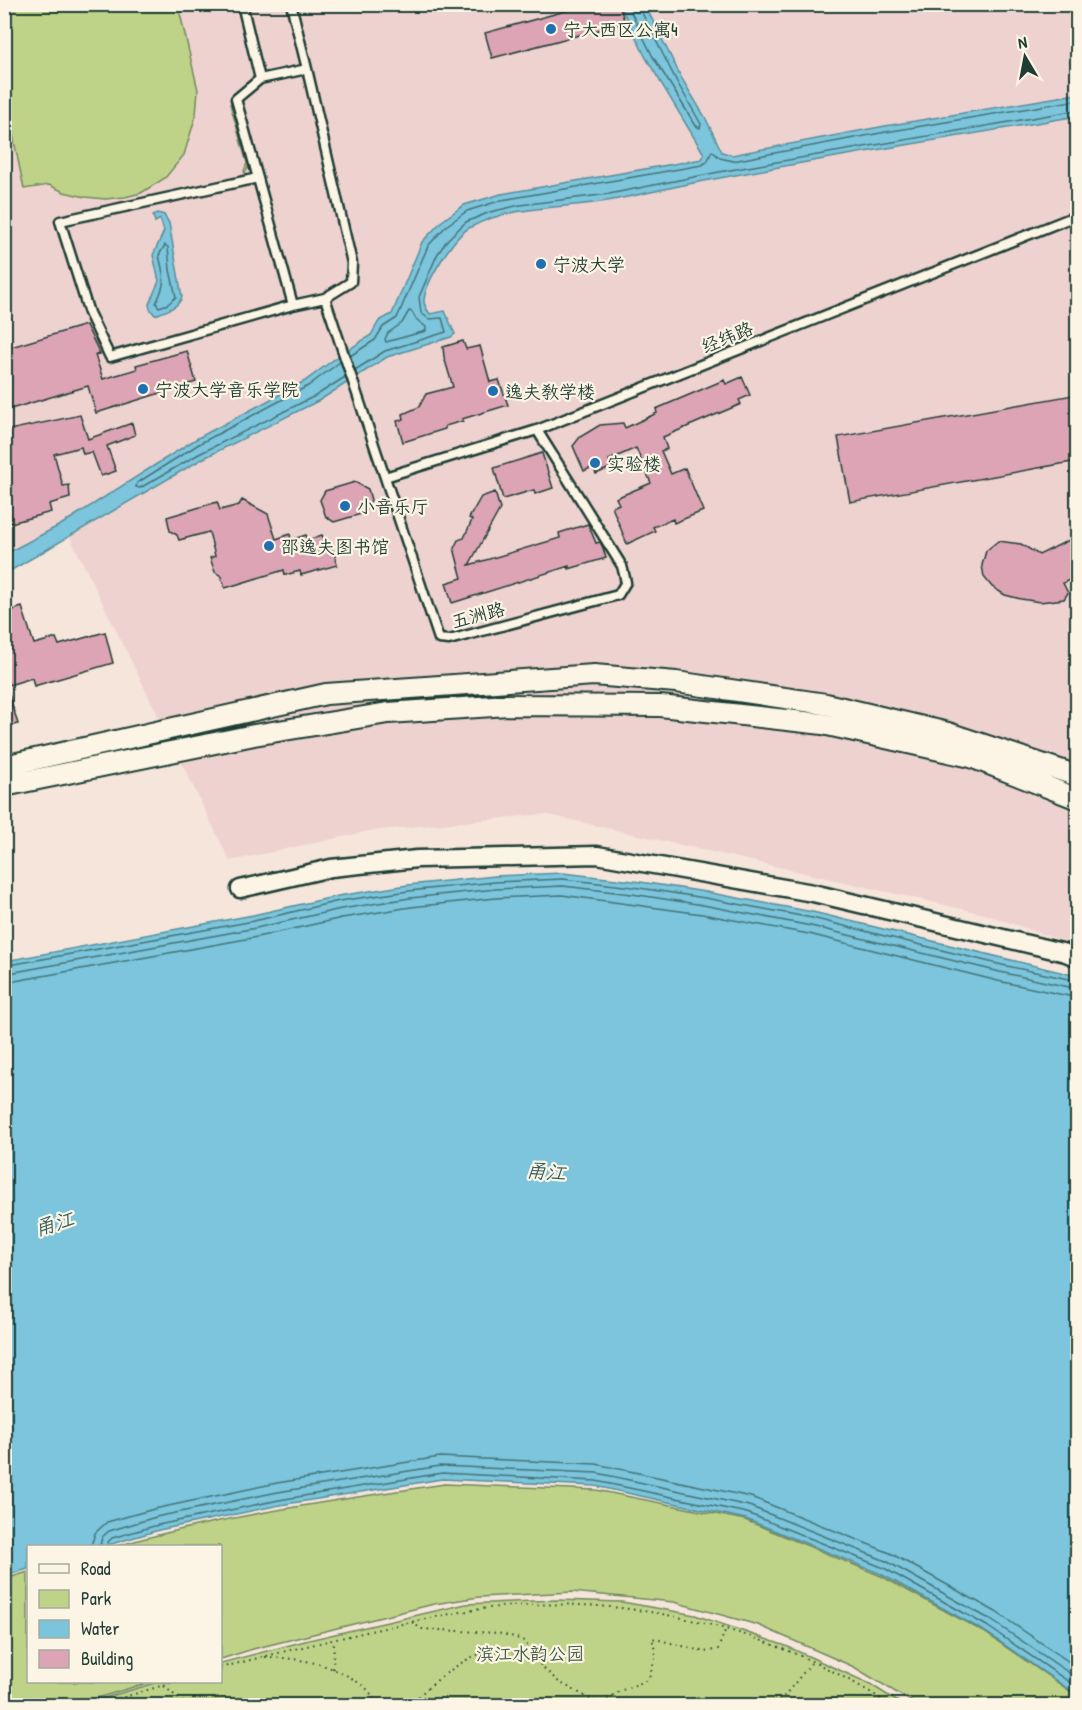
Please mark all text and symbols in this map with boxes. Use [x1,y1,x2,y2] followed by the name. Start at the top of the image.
[563,17,678,42] place label: 宁大西区公寓4
[544,22,558,36] marker: 宁大西区公寓4
[995,27,1055,87] north arrow
[1016,31,1029,54] text: N
[553,252,625,277] place label: 宁波大学
[534,257,548,271] marker: 宁波大学
[697,315,757,359] street label: 经纬路
[155,377,299,402] place label: 宁波大学音乐学院
[505,379,595,404] place label: 逸夫教学楼
[136,382,150,396] marker: 宁波大学音乐学院
[486,384,500,398] marker: 逸夫教学楼
[607,451,661,476] place label: 实验楼
[588,456,602,470] marker: 实验楼
[357,494,429,519] place label: 小音乐厅
[338,499,352,513] marker: 小音乐厅
[281,534,389,559] place label: 邵逸夫图书馆
[262,539,276,553] marker: 邵逸夫图书馆
[449,596,507,634] street label: 五洲路
[525,1156,568,1186] water label: 甬江
[31,1204,78,1242] water label: 甬江
[27,1545,222,1683] legend
[81,1556,111,1581] text: Road
[81,1586,112,1611] text: Park
[81,1616,119,1641] text: Water
[476,1641,584,1666] park label: 滨江水韵公园
[81,1646,133,1671] text: Building

